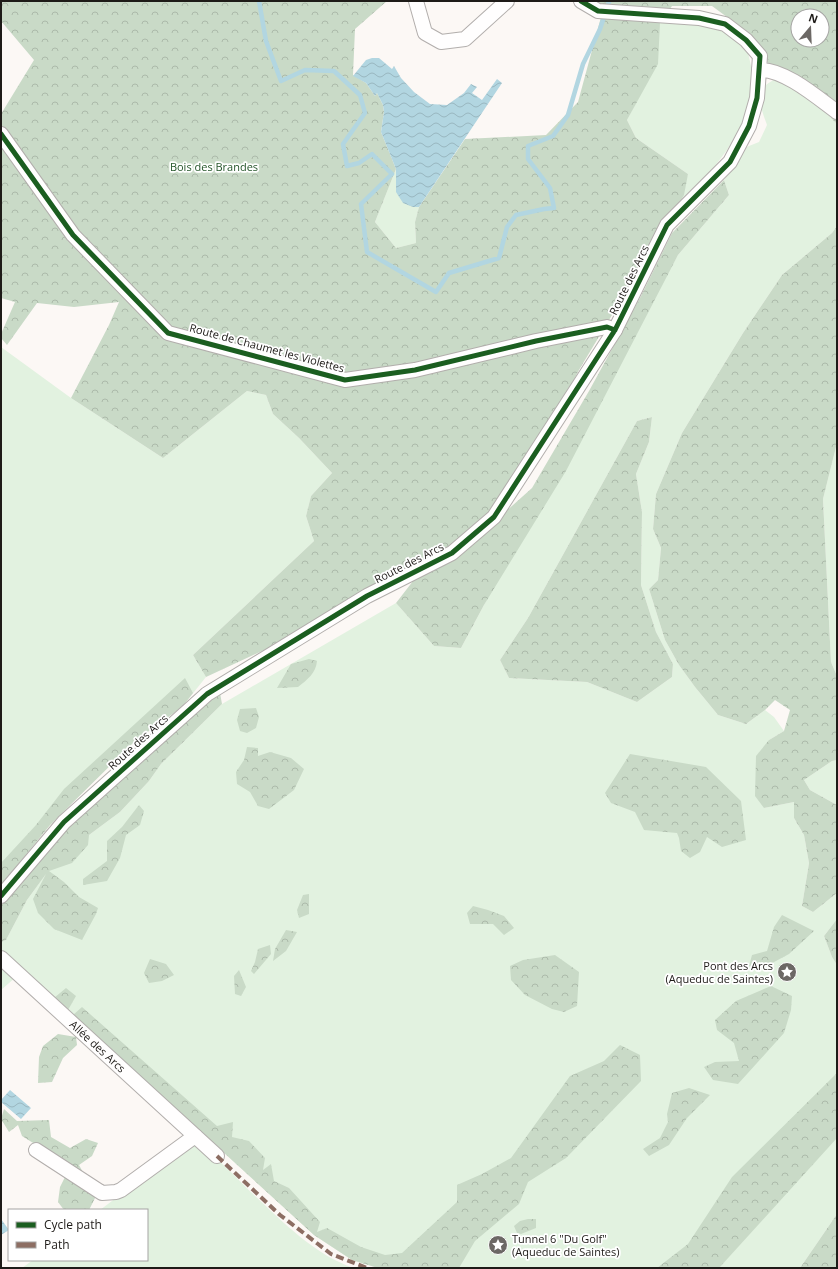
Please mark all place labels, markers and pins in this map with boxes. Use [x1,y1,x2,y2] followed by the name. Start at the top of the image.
[666,958,773,986] place label: Pont des Arcs (Aqueduc de Saintes)
[776,961,798,983] place icon: Pont des Arcs (Aqueduc de Saintes)
[512,1231,619,1259] place label: Tunnel 6 "Du Golf" (Aqueduc de Saintes)
[487,1234,509,1256] place icon: Tunnel 6 "Du Golf" (Aqueduc de Saintes)

